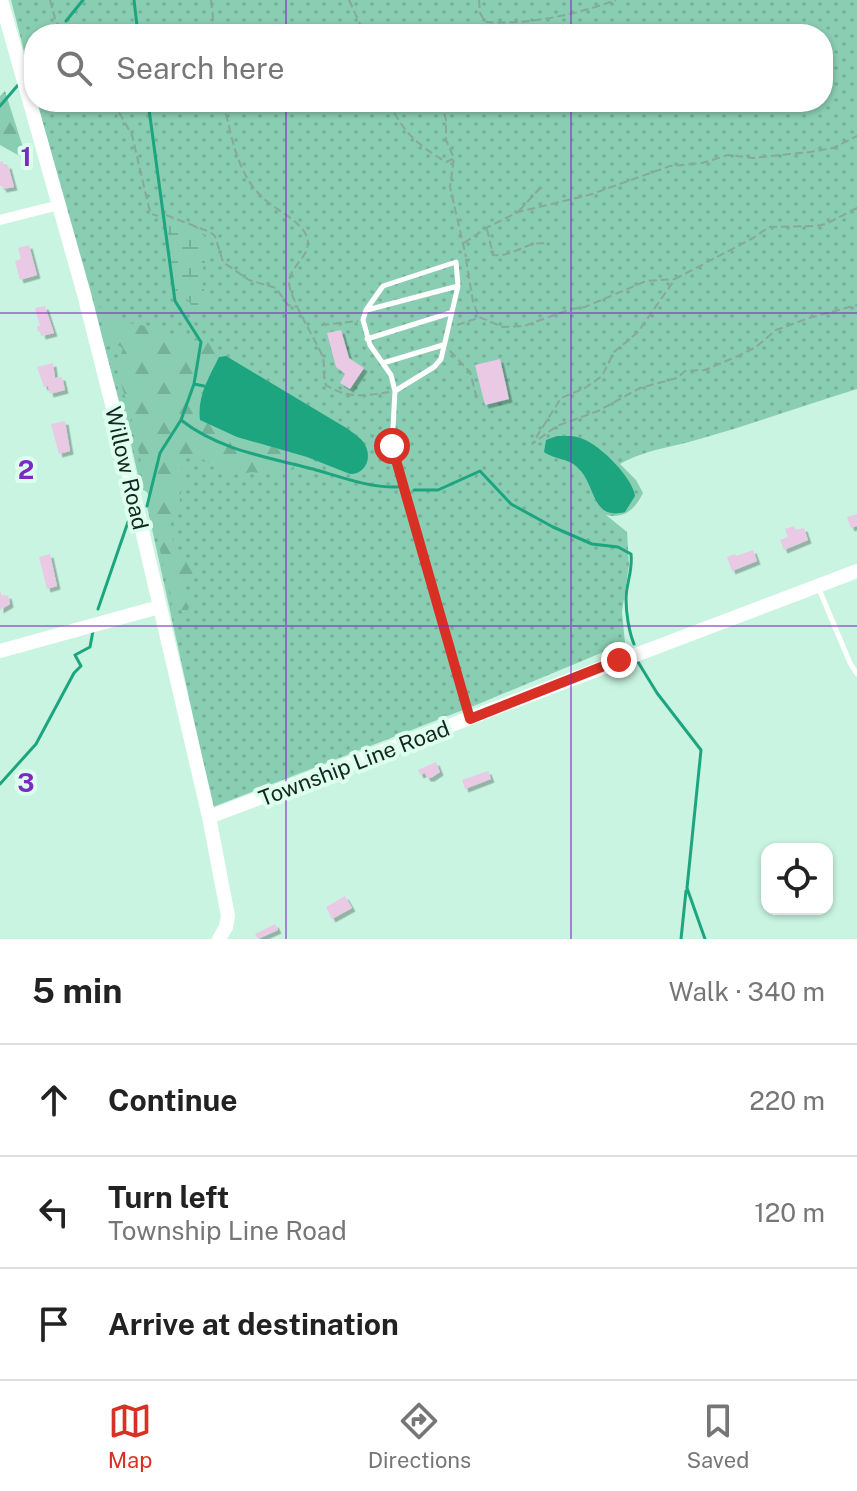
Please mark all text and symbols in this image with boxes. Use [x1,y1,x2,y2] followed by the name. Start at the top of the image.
[24,24,833,112] search box
[52,46,96,90] icon: search
[116,50,284,86] text: Search here
[20,141,32,172] text: 1
[100,404,154,532] street label: Willow Road
[374,428,410,464] route start
[18,454,34,485] text: 2
[601,642,637,678] route end
[255,715,453,811] street label: Township Line Road
[17,767,35,798] text: 3
[761,843,833,915] map controls
[761,843,833,915] button: locate
[32,971,122,1011] text: 5 min
[669,976,825,1007] text: Walk · 340 m
[32,1078,76,1122] icon: ahead
[108,1082,238,1118] text: Continue
[749,1085,825,1116] text: 220 m
[108,1179,229,1215] text: Turn left
[32,1190,76,1234] icon: left
[754,1197,825,1228] text: 120 m
[108,1215,347,1246] text: Township Line Road
[32,1302,76,1346] icon: arrive
[108,1306,399,1342] text: Arrive at destination
[108,1399,152,1473] tab: Map
[368,1399,471,1473] tab: Directions
[686,1399,749,1473] tab: Saved

